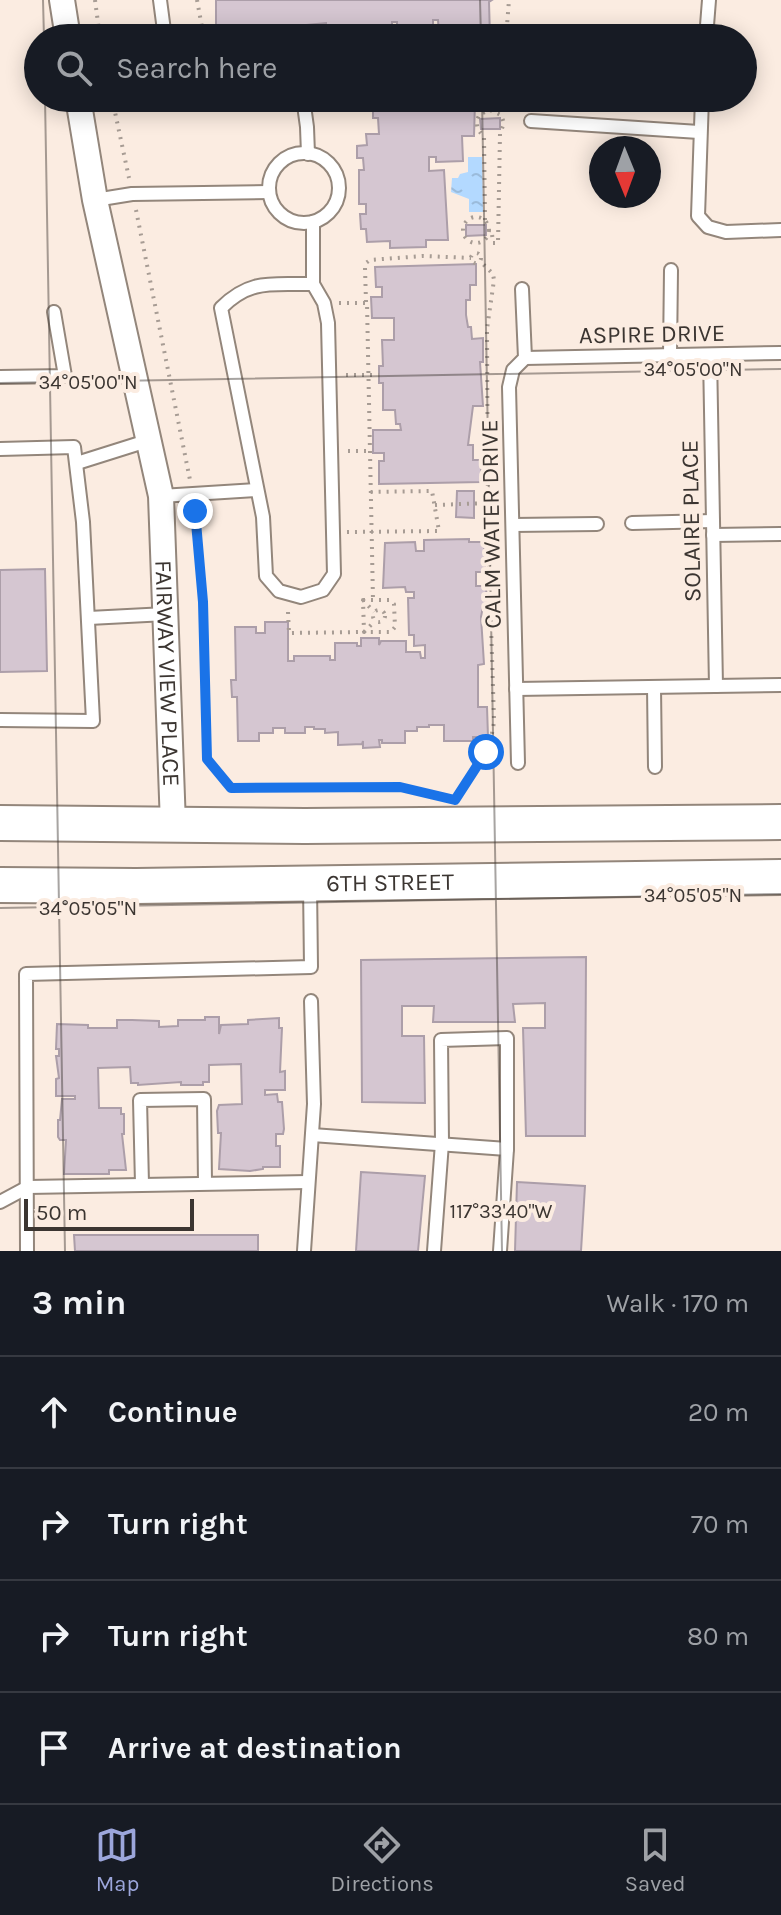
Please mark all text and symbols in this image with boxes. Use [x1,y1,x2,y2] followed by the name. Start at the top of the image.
[24,24,757,112] search box
[52,46,96,90] icon: search
[116,50,277,86] text: Search here
[589,136,661,208] north arrow
[579,319,725,349] street label: ASPIRE DRIVE
[643,358,743,381] text: 34°05'00"N
[38,371,138,394] text: 34°05'00"N
[475,419,507,629] street label: CALM WATER DRIVE
[676,440,706,602] street label: SOLAIRE PLACE
[177,493,213,529] route end
[149,559,186,787] street label: FAIRWAY VIEW PLACE
[468,734,504,770] route start
[326,868,454,897] street label: 6TH STREET
[644,884,742,907] text: 34°05'05"N
[39,897,137,920] text: 34°05'05"N
[24,1195,194,1231] scale bar
[36,1200,87,1226] text: 50 m
[450,1200,552,1223] text: 117°33'40"W
[32,1283,126,1323] text: 3 min
[607,1288,749,1319] text: Walk · 170 m
[32,1390,76,1434] icon: ahead
[108,1394,238,1430] text: Continue
[688,1397,749,1428] text: 20 m
[32,1502,76,1546] icon: right
[108,1506,248,1542] text: Turn right
[691,1509,749,1540] text: 70 m
[32,1614,76,1658] icon: right
[108,1618,248,1654] text: Turn right
[687,1621,749,1652] text: 80 m
[32,1726,76,1770] icon: arrive
[108,1730,402,1766] text: Arrive at destination
[95,1823,139,1897] tab: Map
[330,1823,434,1897] tab: Directions
[625,1823,686,1897] tab: Saved

